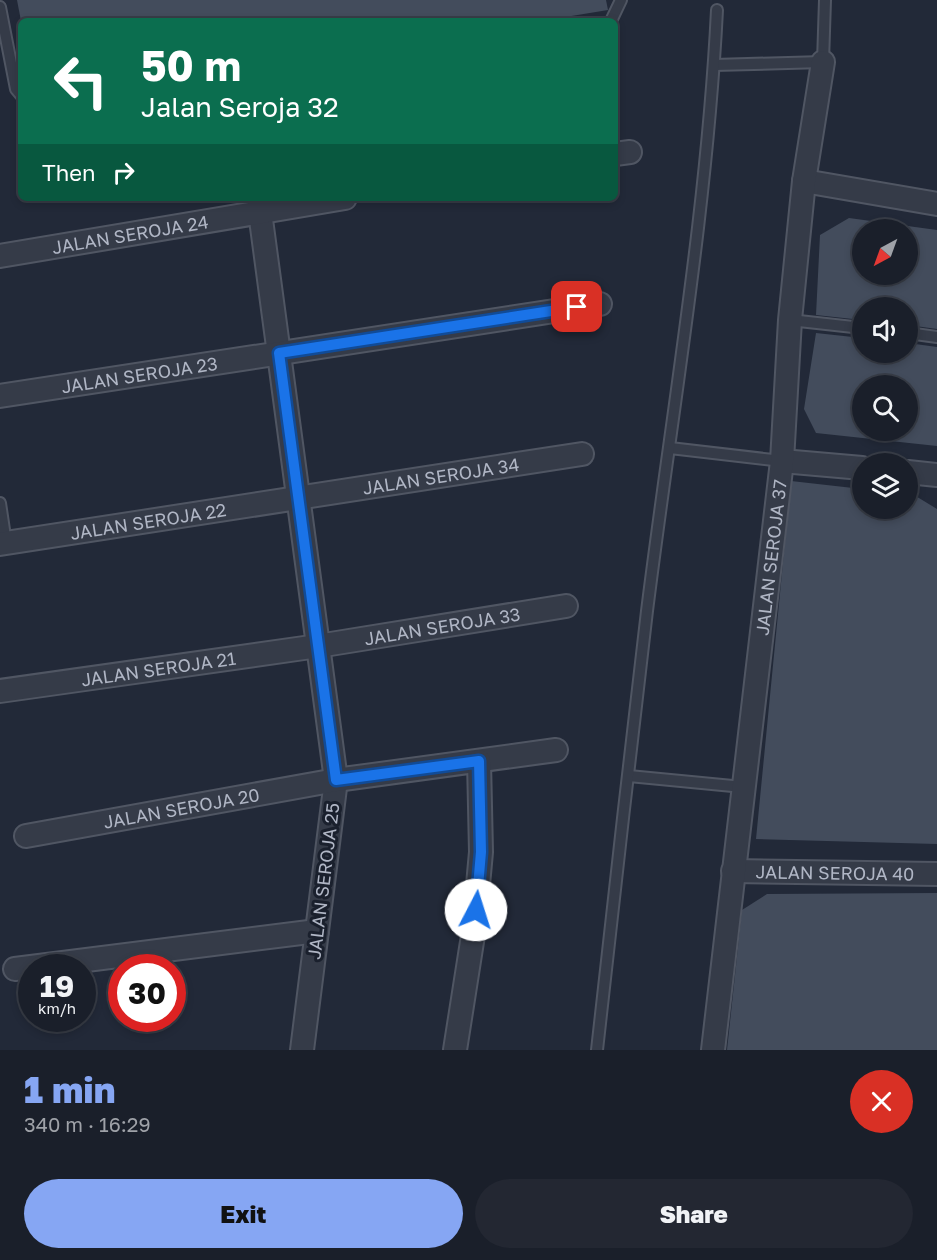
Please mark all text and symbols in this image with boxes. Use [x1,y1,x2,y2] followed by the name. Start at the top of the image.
[141,40,241,90] text: 50 m
[42,42,120,120] icon: left
[141,91,339,123] text: Jalan Seroja 32
[107,156,140,189] icon: right
[42,159,95,186] text: Then
[50,210,210,258] street label: JALAN SEROJA 24
[852,219,918,285] north arrow
[852,219,918,519] map controls
[551,281,602,332] pin
[560,290,593,323] icon: arrive
[852,297,918,363] button: sound
[60,352,219,397] street label: JALAN SEROJA 23
[852,375,918,441] button: search
[361,453,521,499] street label: JALAN SEROJA 34
[852,453,918,519] button: layers
[751,478,791,636] street label: JALAN SEROJA 37
[69,498,228,544] street label: JALAN SEROJA 22
[363,603,522,649] street label: JALAN SEROJA 33
[80,647,237,690] street label: JALAN SEROJA 21
[102,783,261,833] street label: JALAN SEROJA 20
[302,801,344,961] street label: JALAN SEROJA 25
[755,860,915,885] street label: JALAN SEROJA 40
[444,878,508,942] position arrow
[108,954,186,1032] speed limit sign: 30
[40,968,74,1004] text: 19
[38,999,76,1017] text: km/h
[24,1068,115,1111] text: 1 min
[850,1070,913,1133] button: close
[24,1112,151,1136] text: 340 m · 16:29
[24,1179,463,1248] button: Exit
[475,1179,913,1248] button: Share

